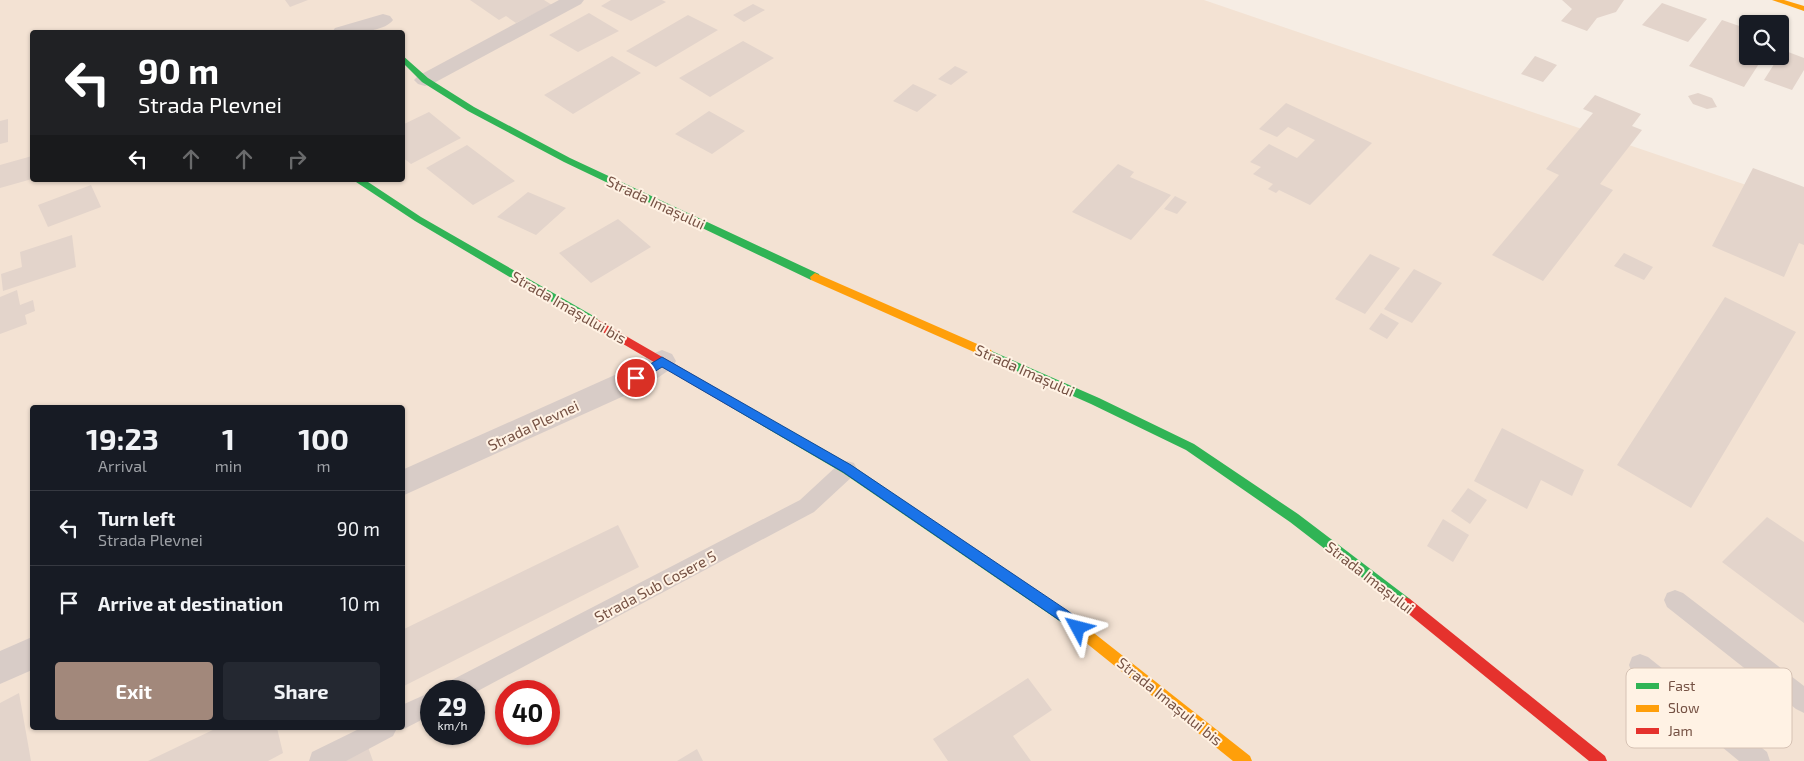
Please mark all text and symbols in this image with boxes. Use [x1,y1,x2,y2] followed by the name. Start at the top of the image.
[1739,15,1789,65] map controls
[1739,15,1789,65] button: search
[138,49,219,91] text: 90 m
[55,50,120,115] icon: left
[138,91,282,117] text: Strada Plevnei
[124,145,152,173] icon: left
[177,145,205,173] icon: ahead
[230,145,258,173] icon: ahead
[283,145,311,173] icon: right
[603,171,708,235] street label: Strada Imașului
[507,267,630,349] street label: Strada Imașului bis
[972,340,1077,402] street label: Strada Imașului
[615,357,657,399] pin
[622,364,650,392] icon: arrive
[485,396,581,454] street label: Strada Plevnei
[86,420,159,456] text: 19:23
[222,420,235,456] text: 1
[298,420,349,456] text: 100
[98,456,147,475] text: Arrival
[215,456,242,475] text: min
[317,456,331,475] text: m
[98,507,175,530] text: Turn left
[55,514,83,542] icon: left
[337,517,380,540] text: 90 m
[98,530,203,549] text: Strada Plevnei
[1321,537,1418,619] street label: Strada Imașului
[591,546,719,626] street label: Strada Sub Cosere 5
[55,589,83,617] icon: arrive
[98,592,283,615] text: Arrive at destination
[340,592,380,615] text: 10 m
[1051,601,1103,653] position arrow
[1113,653,1226,750] street label: Strada Imașului bis
[55,662,213,720] button: Exit
[223,662,380,720] button: Share
[1626,668,1792,748] legend
[1668,677,1695,694] text: Fast
[495,680,560,745] speed limit sign: 40
[438,691,467,721] text: 29
[1668,699,1700,716] text: Slow
[438,718,467,732] text: km/h
[1668,722,1693,739] text: Jam

